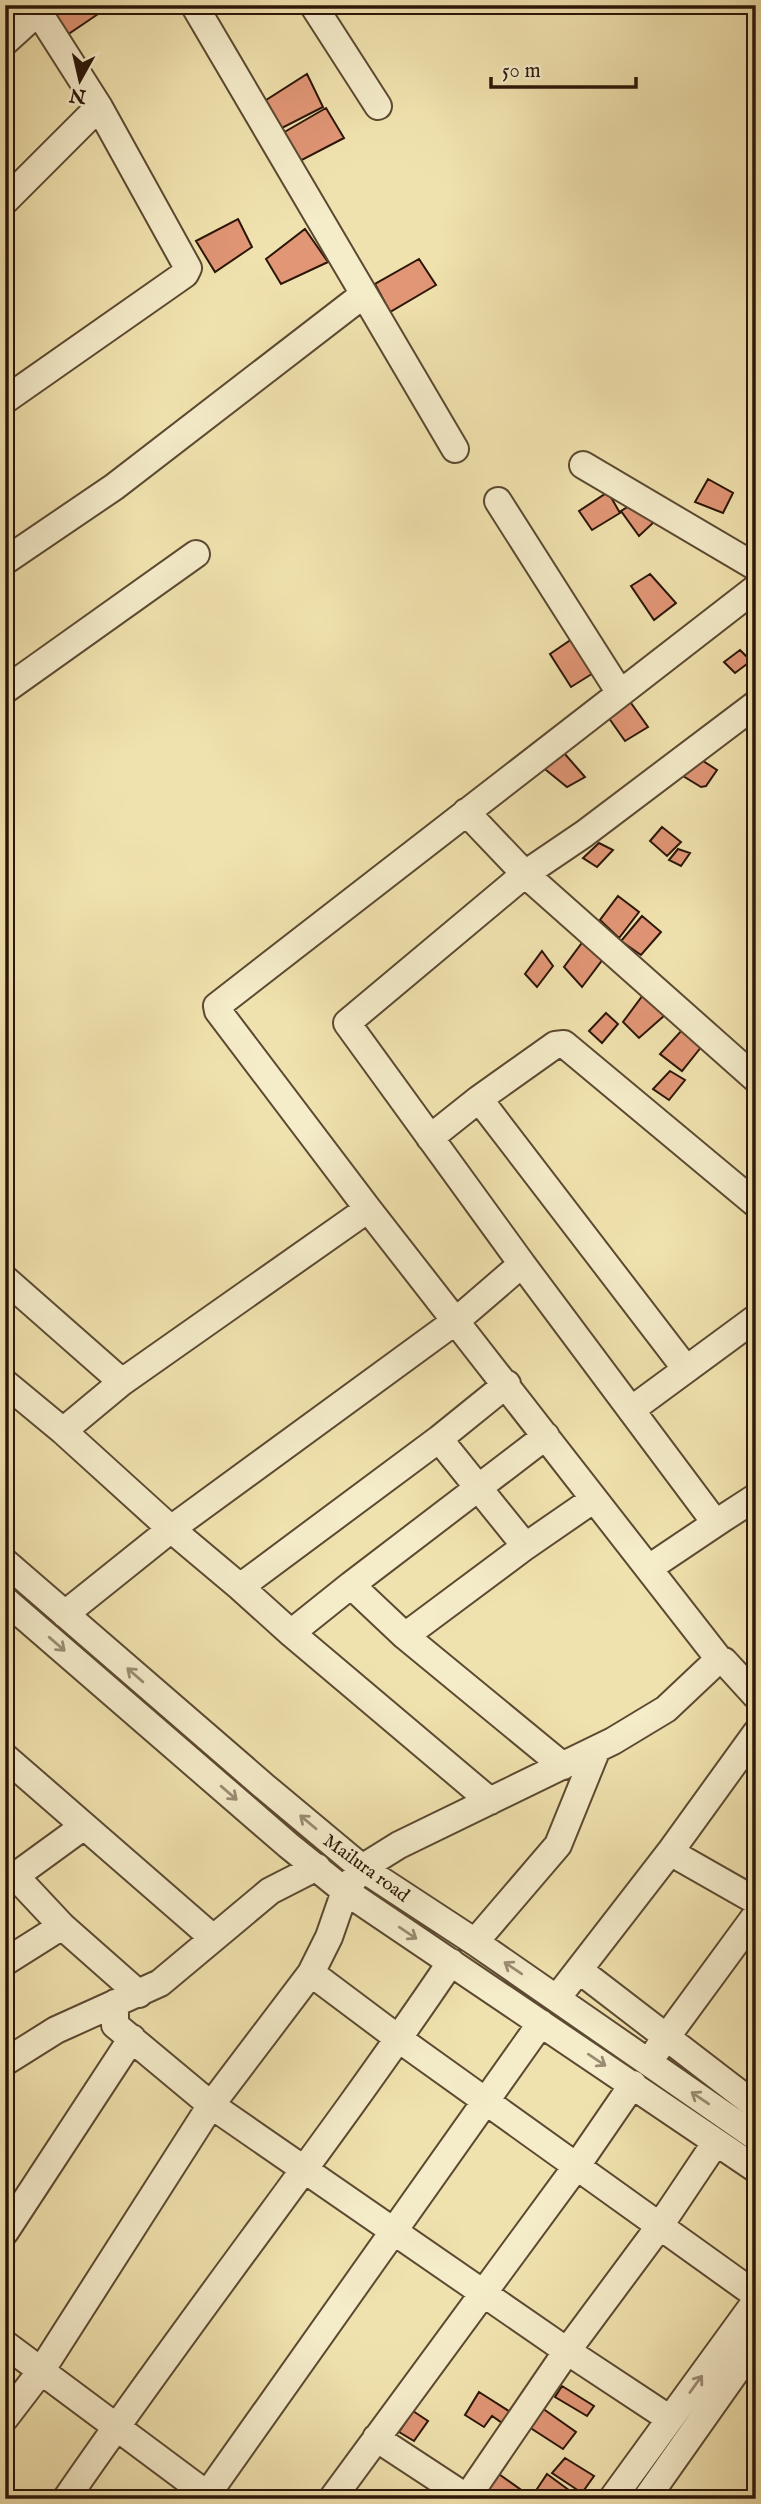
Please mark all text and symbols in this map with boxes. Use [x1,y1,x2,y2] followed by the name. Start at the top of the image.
[46,46,116,116] north arrow
[491,46,637,90] scale bar
[502,58,541,85] text: 50 m
[68,82,89,108] text: N
[48,1636,66,1652] one-way arrow
[126,1667,144,1683] one-way arrow
[219,1785,237,1801] one-way arrow
[299,1815,317,1830] one-way arrow
[318,1829,414,1909] street label: Mailura road
[398,1926,417,1940] one-way arrow
[504,1961,523,1975] one-way arrow
[586,2053,606,2067] one-way arrow
[691,2091,710,2105] one-way arrow
[688,2375,703,2394] one-way arrow

